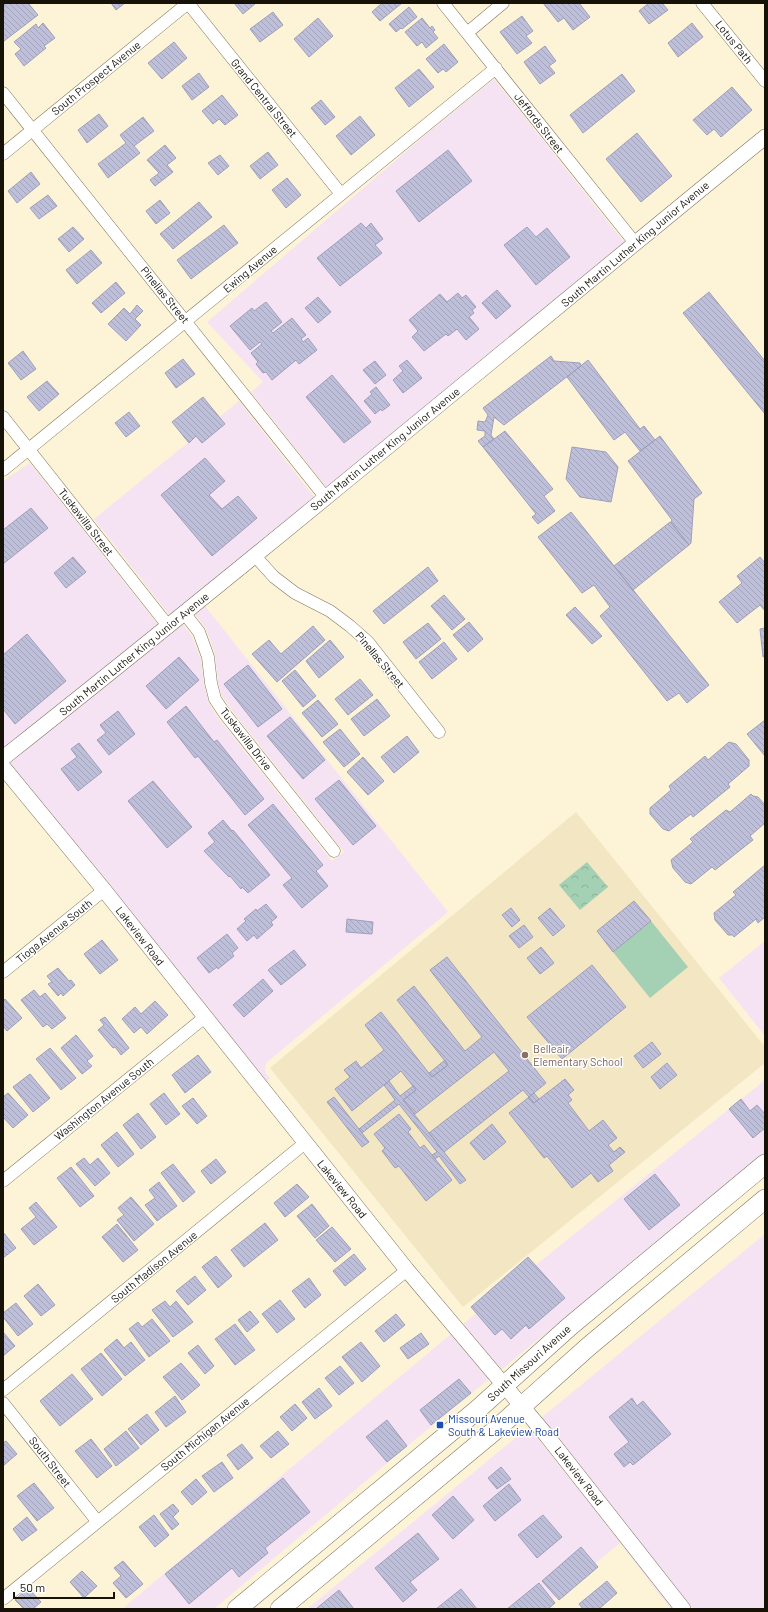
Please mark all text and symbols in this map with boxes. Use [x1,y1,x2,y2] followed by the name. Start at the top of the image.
[713,18,756,66] street label: Lotus Path
[48,38,143,118] street label: South Prospect Avenue
[229,56,300,140] street label: Grand Central Street
[512,90,567,155] street label: Jeffords Street
[558,178,711,309] street label: South Martin Luther King Junior Avenue
[220,242,279,295] street label: Ewing Avenue
[139,264,192,326] street label: Pinellas Street
[307,384,462,513] street label: South Martin Luther King Junior Avenue
[56,486,117,558] street label: Tuskawilla Street
[56,589,211,718] street label: South Martin Luther King Junior Avenue
[353,629,408,690] street label: Pinellas Street
[218,705,275,773] street label: Tuskawilla Drive
[13,896,94,965] street label: Tioga Avenue South
[113,904,167,968] street label: Lakeview Road
[533,1042,623,1068] place label: Belleair Elementary School
[520,1050,530,1060] marker: Belleair Elementary School
[51,1055,156,1143] street label: Washington Avenue South
[315,1157,370,1220] street label: Lakeview Road
[108,1228,200,1305] street label: South Madison Avenue
[484,1322,573,1403] street label: South Missouri Avenue
[158,1394,252,1473] street label: South Michigan Avenue
[448,1412,559,1438] place label: Missouri Avenue South & Lakeview Road
[435,1420,445,1430] marker: Missouri Avenue South & Lakeview Road
[27,1434,74,1490] street label: South Street
[552,1444,606,1508] street label: Lakeview Road
[14,1574,114,1600] scale bar
[20,1580,45,1594] text: 50 m

